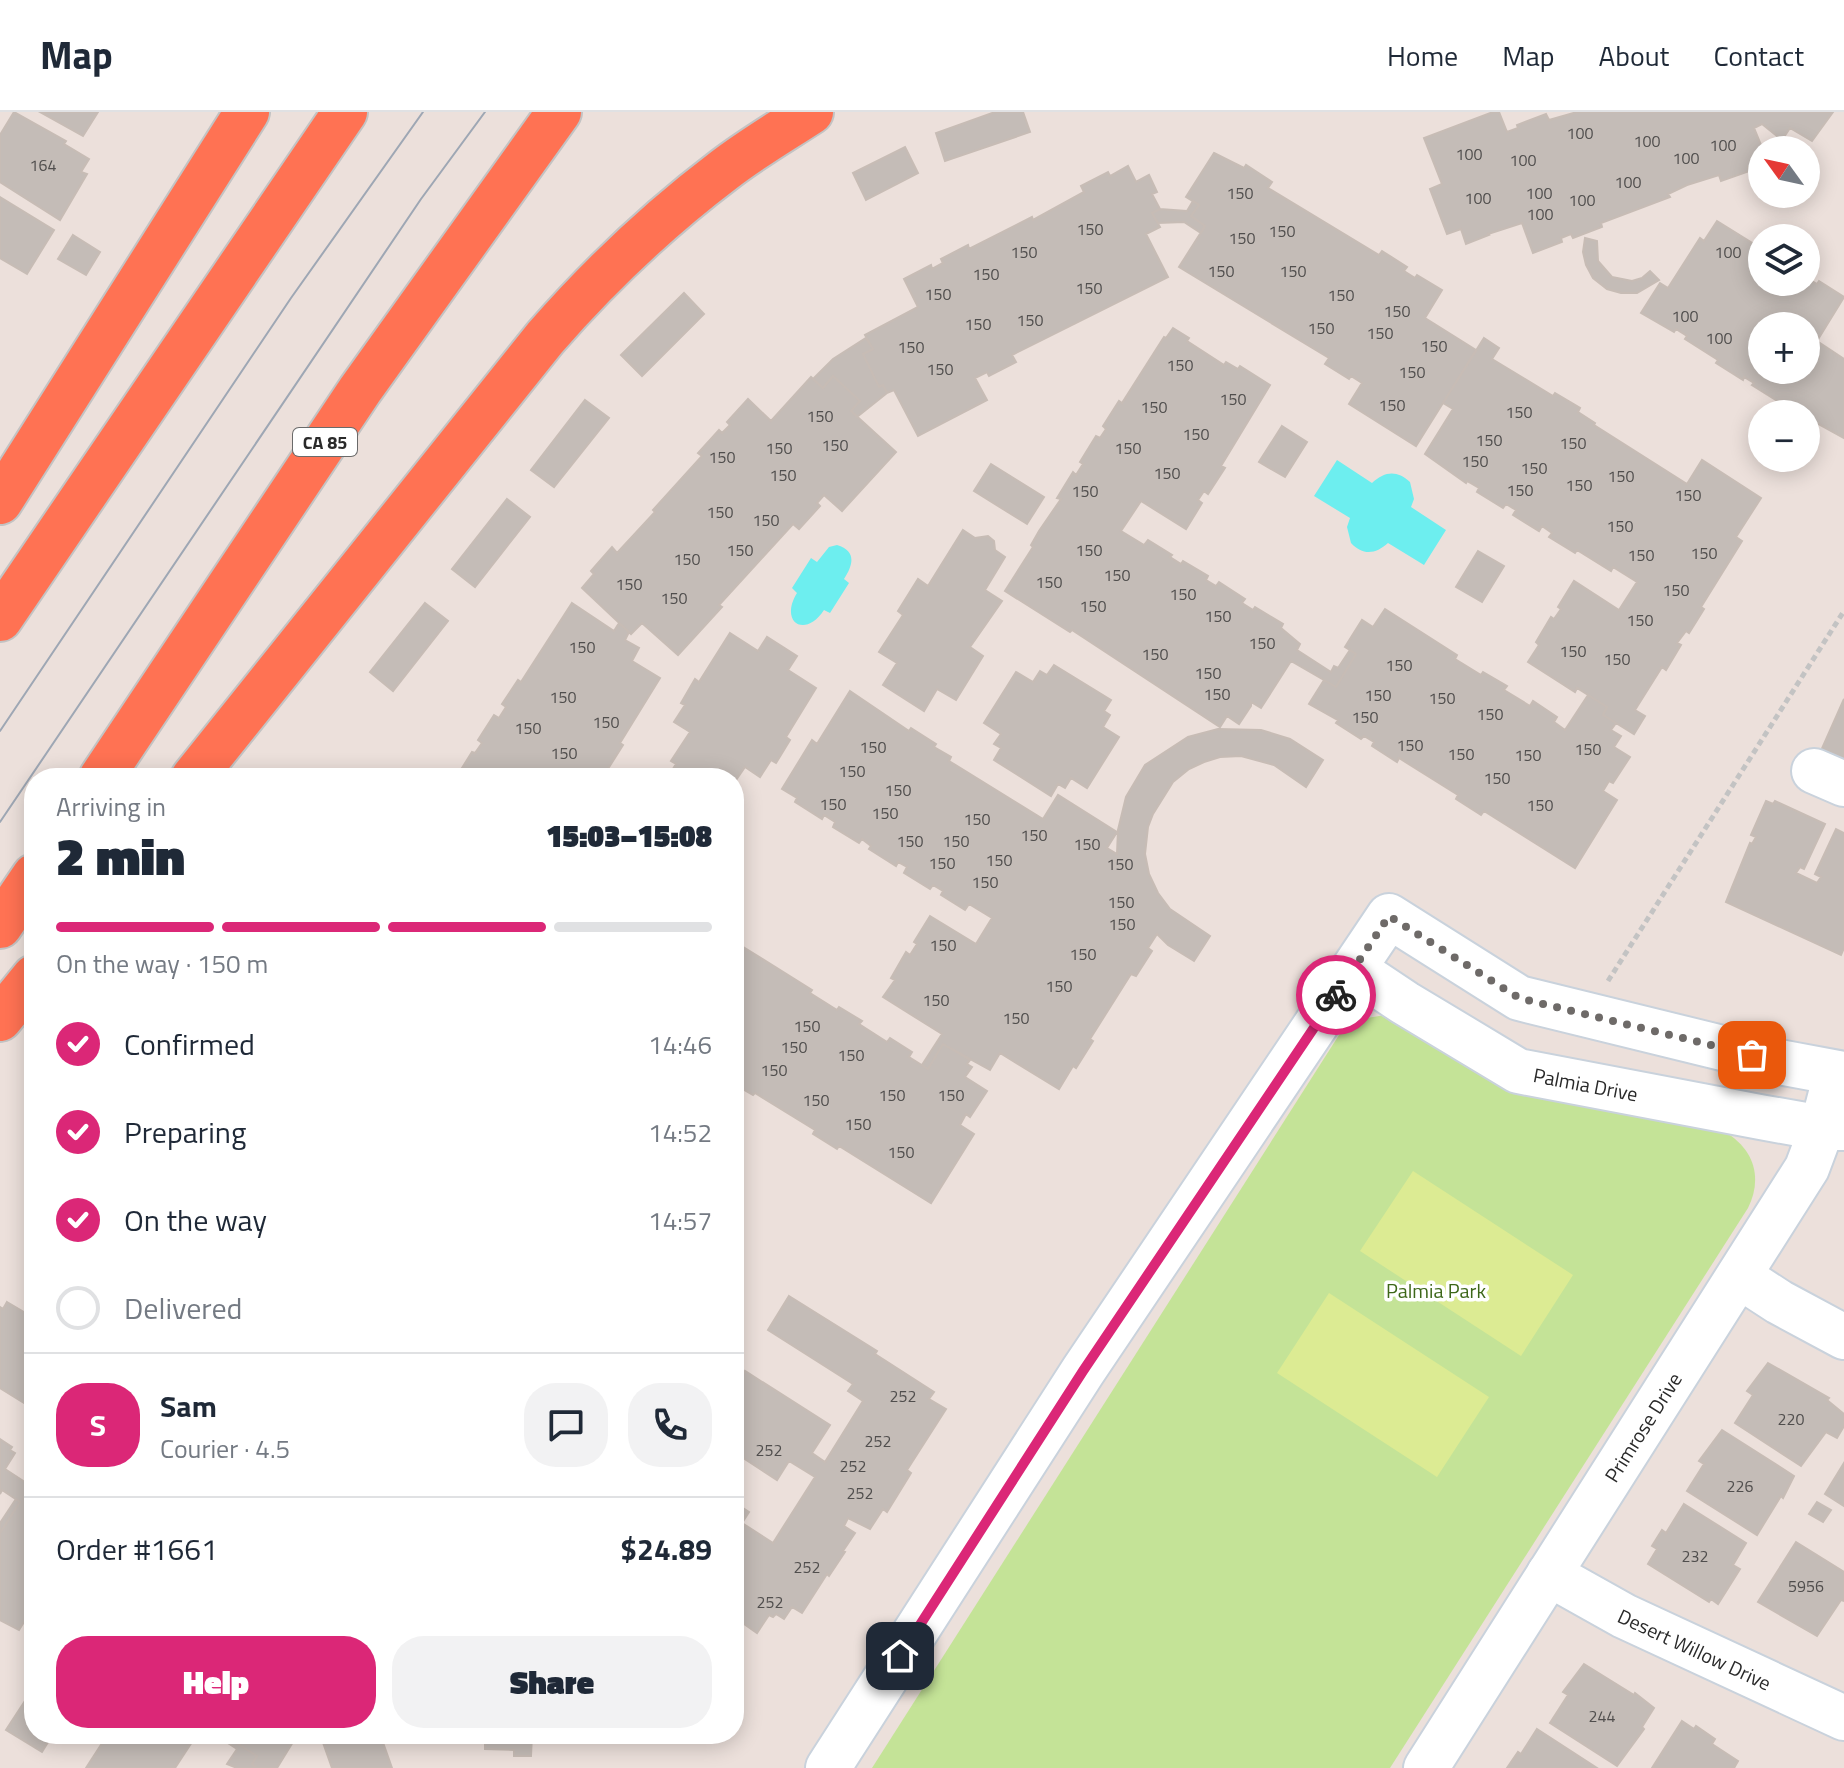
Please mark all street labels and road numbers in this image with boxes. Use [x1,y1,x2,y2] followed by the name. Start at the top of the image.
[293,428,357,456] road number: CA 85
[1531,1059,1640,1109] street label: Palmia Drive
[1596,1366,1689,1488] street label: Primrose Drive
[1613,1600,1777,1698] street label: Desert Willow Drive

